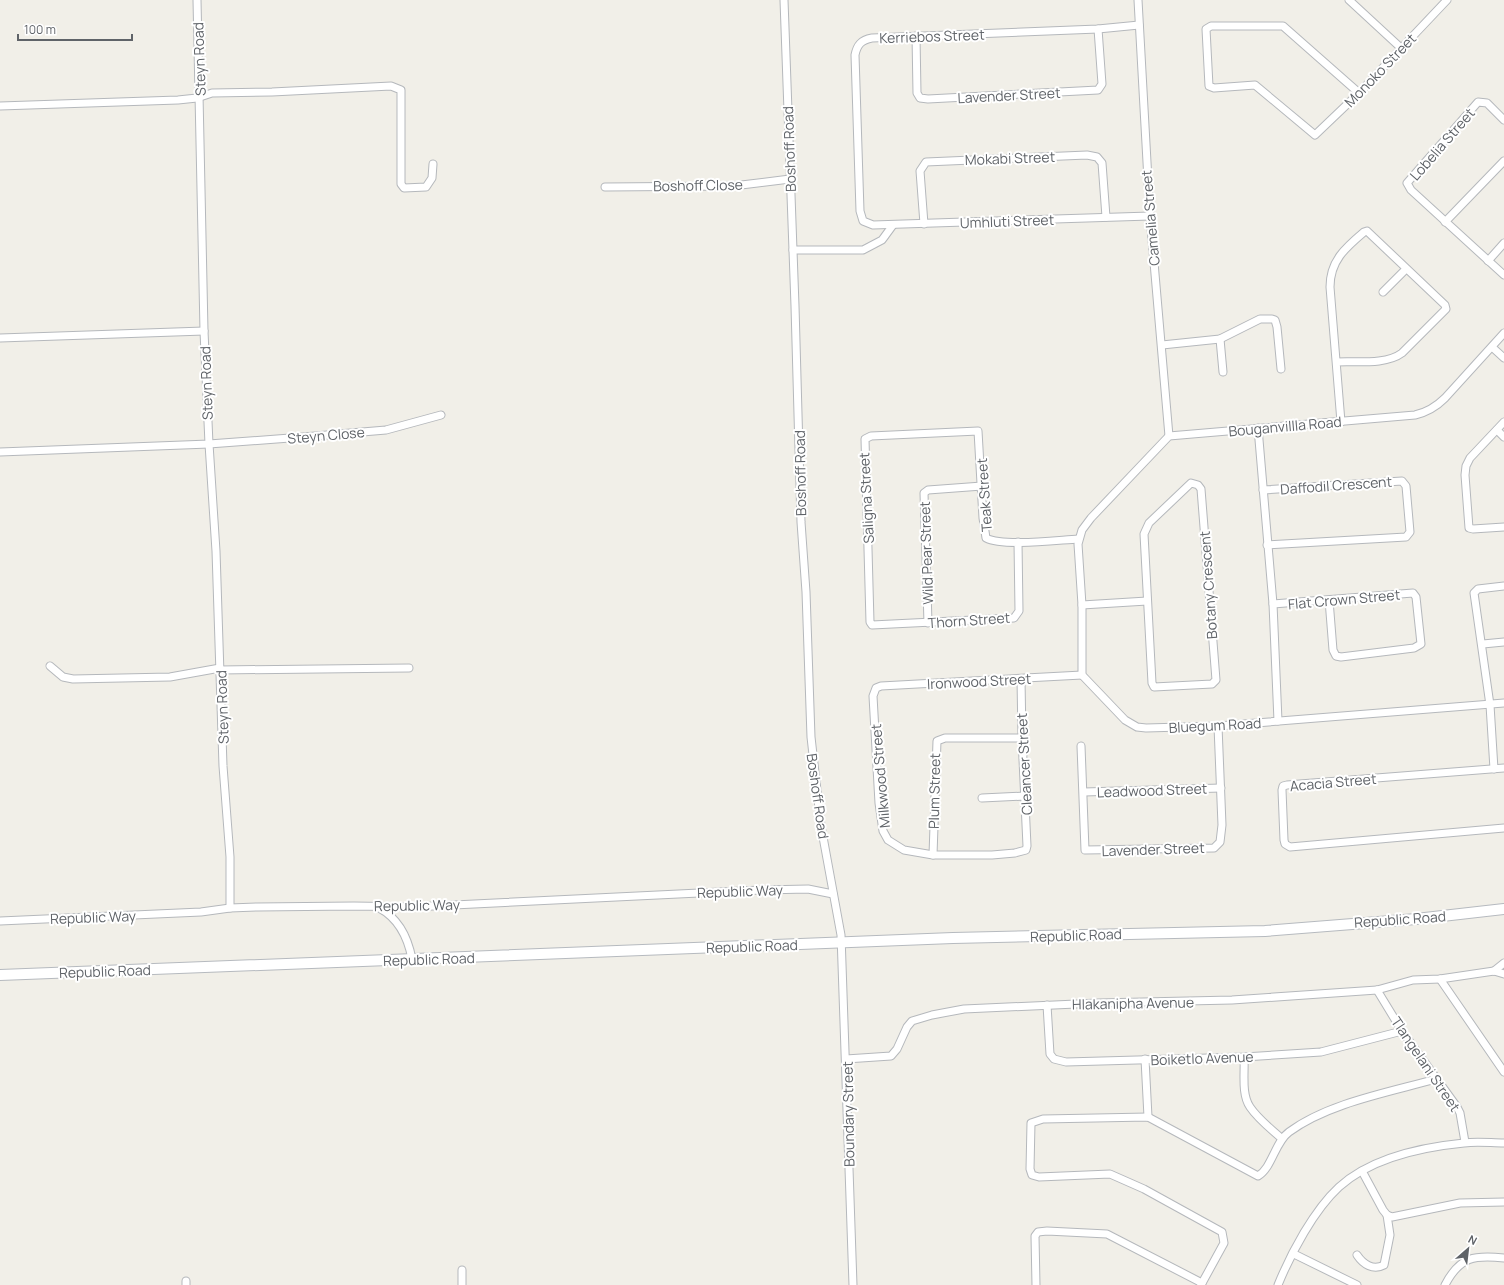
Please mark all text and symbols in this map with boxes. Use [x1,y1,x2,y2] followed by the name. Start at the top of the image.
[18,16,132,42] scale bar
[24,21,56,38] text: 100 m
[188,22,210,96] street label: Steyn Road
[879,25,985,47] street label: Kerriebos Street
[1340,29,1420,111] street label: Monoko Street
[957,83,1061,107] street label: Lavender Street
[1405,103,1479,184] street label: Lobelia Street
[778,106,800,192] street label: Boshoff Road
[965,147,1056,169] street label: Mokabi Street
[1136,169,1164,267] street label: Camelia Street
[653,175,743,195] street label: Boshoff Close
[959,210,1055,232] street label: Umhluti Street
[195,346,217,420] street label: Steyn Road
[1228,412,1342,440] street label: Bouganvillla Road
[287,422,365,448] street label: Steyn Close
[790,430,810,516] street label: Boshoff Road
[854,452,878,544] street label: Saligna Street
[972,457,996,533] street label: Teak Street
[1279,472,1393,498] street label: Daffodil Crescent
[915,500,937,605] street label: Wild Pear Street
[1195,530,1221,640] street label: Botany Crescent
[1287,585,1401,613] street label: Flat Crown Street
[927,608,1011,632] street label: Thorn Street
[927,669,1032,693] street label: Ironwood Street
[211,670,233,744] street label: Steyn Road
[1012,712,1036,815] street label: Cleancer Street
[1168,713,1262,737] street label: Bluegum Road
[866,723,894,829] street label: Milkwood Street
[803,752,833,840] street label: Boshoff Road
[924,753,944,829] street label: Plum Street
[1289,769,1377,795] street label: Acacia Street
[1096,779,1208,801] street label: Leadwood Street
[1101,838,1205,860] street label: Lavender Street
[697,880,784,902] street label: Republic Way
[374,895,461,915] street label: Republic Way
[50,906,137,928] street label: Republic Way
[1353,906,1447,932] street label: Republic Road
[1030,924,1122,946] street label: Republic Road
[706,935,798,957] street label: Republic Road
[383,948,475,970] street label: Republic Road
[59,960,151,982] street label: Republic Road
[1072,992,1194,1014] street label: Hlakanipha Avenue
[1387,1013,1465,1116] street label: Tlangelani Street
[1150,1047,1254,1069] street label: Boiketlo Avenue
[838,1061,858,1167] street label: Boundary Street
[1448,1229,1488,1269] north arrow
[1466,1231,1480,1248] text: N

